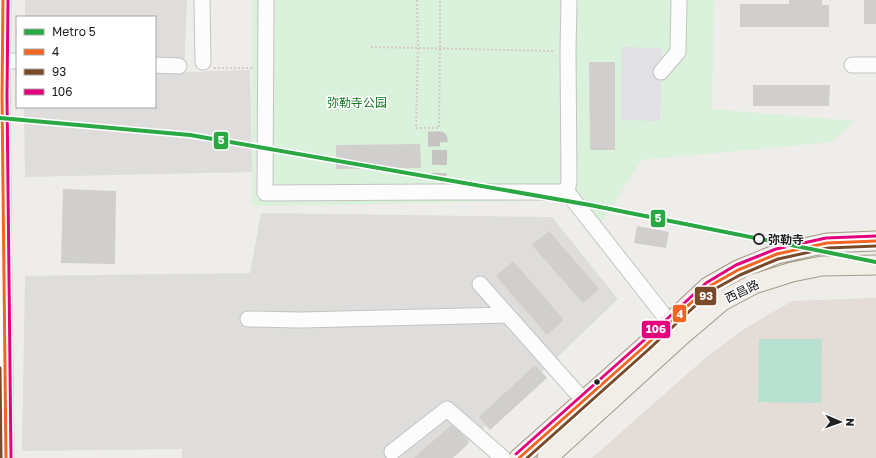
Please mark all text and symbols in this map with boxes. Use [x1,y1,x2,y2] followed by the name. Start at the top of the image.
[16,16,156,108] legend
[52,24,96,39] text: Metro 5
[52,44,59,59] text: 4
[52,64,66,79] text: 93
[52,84,73,99] text: 106
[327,95,387,110] park label: 弥勒寺公园
[213,131,229,150] line badge: 5
[218,133,225,146] text: 5
[650,209,666,228] line badge: 5
[655,211,662,224] text: 5
[768,232,804,247] place label: 弥勒寺
[753,233,765,245] marker: 弥勒寺
[723,276,761,306] street label: 西昌路
[694,286,717,306] line badge: 93
[699,289,713,302] text: 93
[672,304,687,323] line badge: 4
[677,307,684,320] text: 4
[641,320,671,339] line badge: 106
[646,322,666,335] text: 106
[592,377,602,387] unlabelled marker
[820,402,860,442] north arrow
[844,418,857,427] text: N

